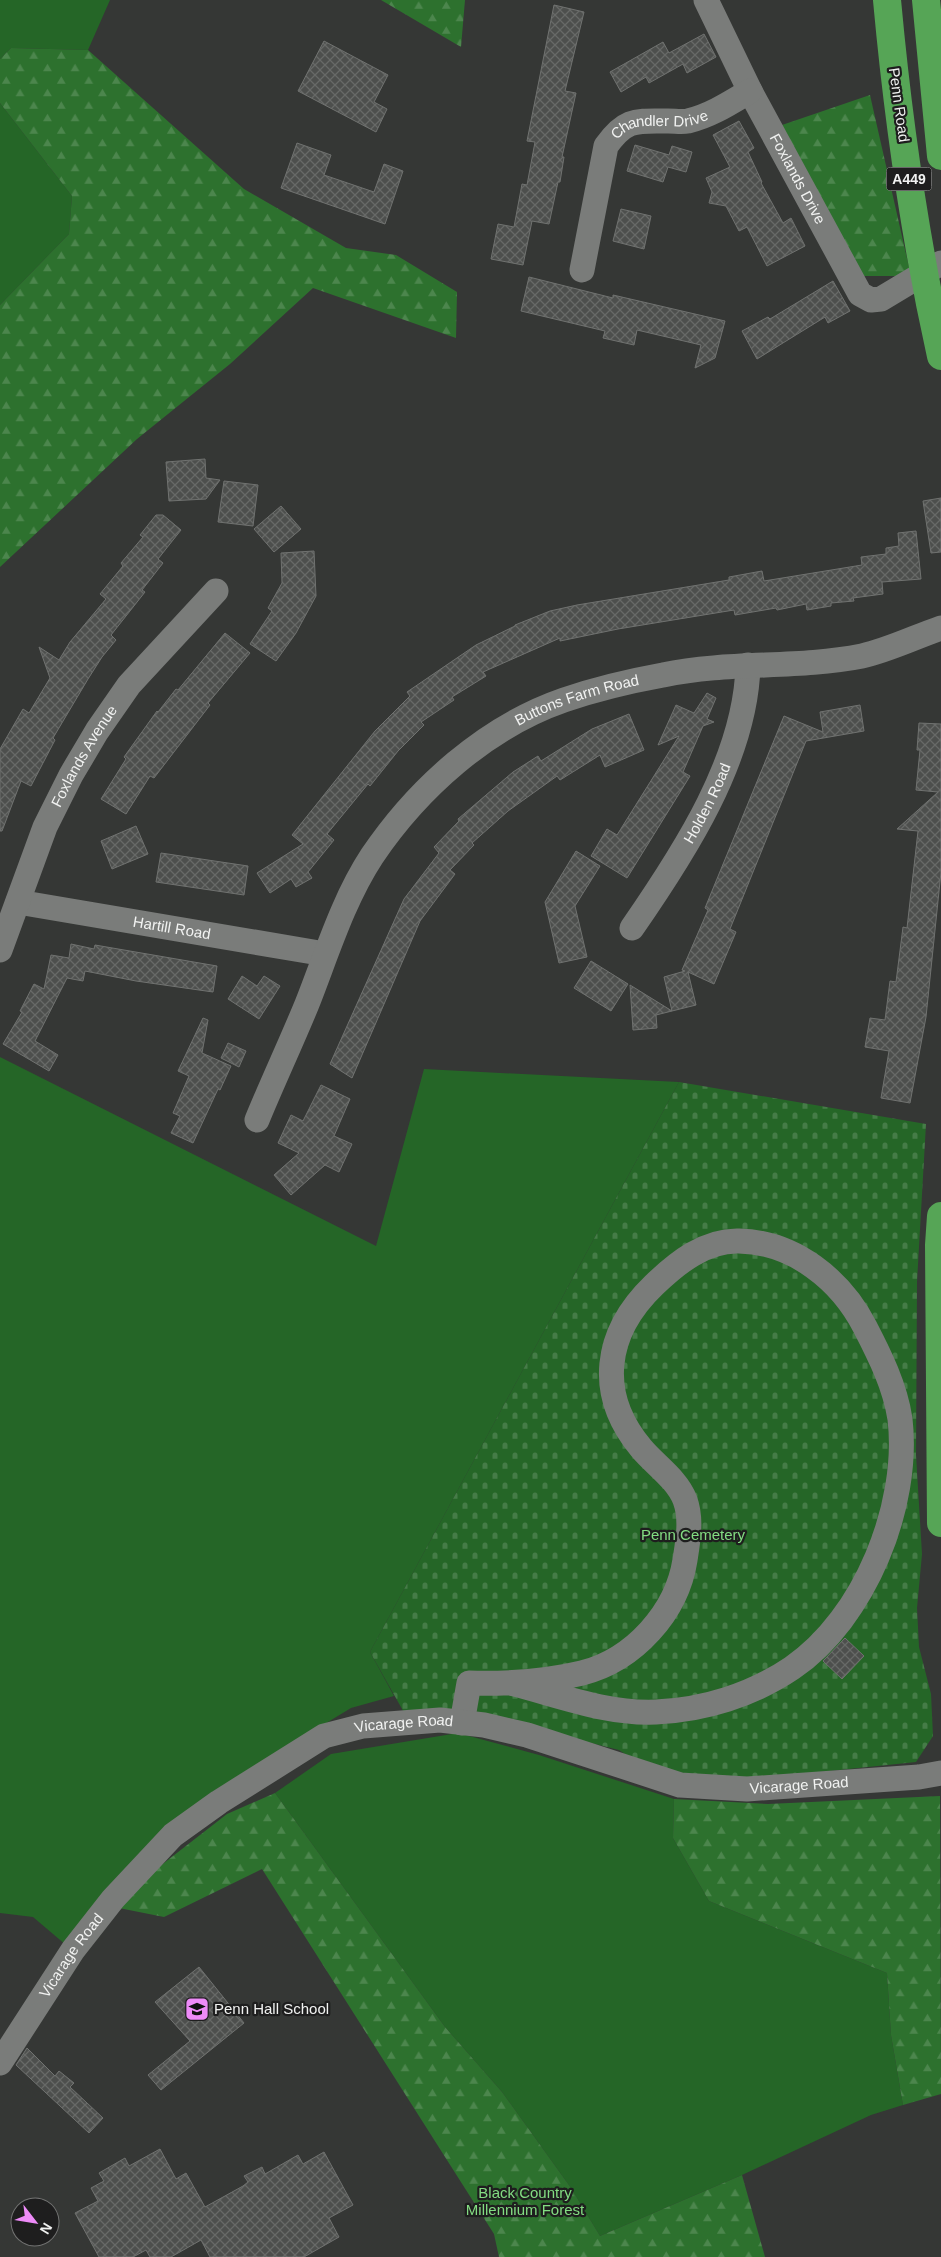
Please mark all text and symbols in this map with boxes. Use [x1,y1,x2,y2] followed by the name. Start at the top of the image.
[886,67,913,143] street label: Penn Road
[607,106,710,142] street label: Chandler Drive
[767,131,829,227] street label: Foxlands Drive
[886,168,932,190] road number: A449
[512,671,640,729] street label: Buttons Farm Road
[48,702,120,809] street label: Foxlands Avenue
[680,760,734,846] street label: Holden Road
[132,913,212,942] street label: Hartill Road
[641,1526,746,1543] park label: Penn Cemetery
[353,1711,454,1736] street label: Vicarage Road
[749,1773,849,1797] street label: Vicarage Road
[36,1910,106,2001] street label: Vicarage Road
[184,1996,210,2022] school or university icon: Penn Hall School
[214,2000,329,2017] place label: Penn Hall School
[466,2184,585,2218] park label: Black Country Millennium Forest
[10,2197,60,2247] north arrow
[37,2220,56,2237] text: N

